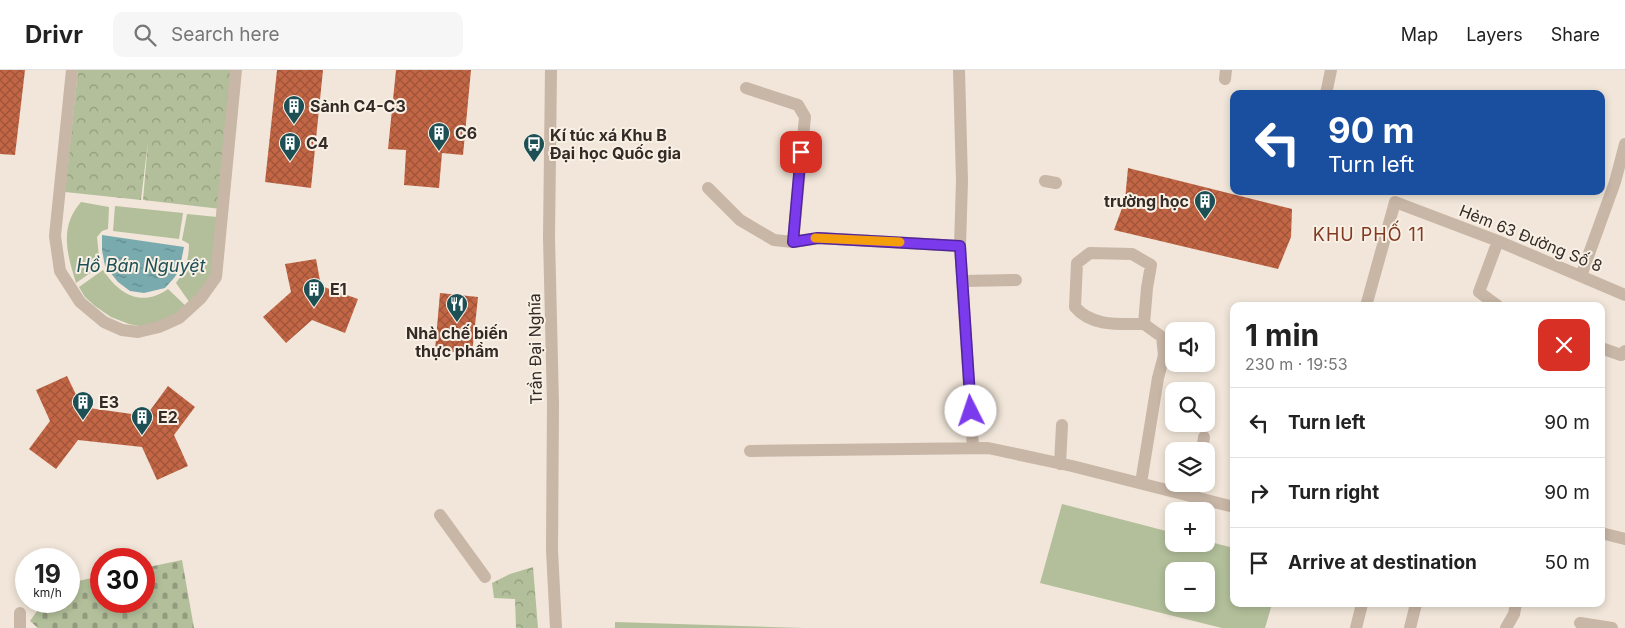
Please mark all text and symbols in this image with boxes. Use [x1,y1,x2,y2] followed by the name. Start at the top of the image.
[113,12,463,57] search box
[25,20,83,49] text: Drivr
[131,21,159,49] icon: search
[171,23,280,46] text: Search here
[1401,24,1438,45] text: Map
[1466,24,1523,45] text: Layers
[1551,24,1600,45] text: Share
[282,94,306,125] building icon: Sảnh C4-C3
[310,96,406,116] place label: Sảnh C4-C3
[1328,109,1415,151] text: 90 m
[1245,110,1310,175] icon: left
[427,121,451,152] building icon: C6
[455,123,477,143] place label: C6
[550,125,681,163] place label: Kí túc xá Khu B Đại học Quốc gia
[278,131,302,162] building icon: C4
[780,131,822,173] pin
[522,132,546,163] bus stop icon: Kí túc xá Khu B Đại học Quốc gia
[306,133,329,153] place label: C4
[787,138,815,166] icon: arrive
[1328,151,1414,177] text: Turn left
[1193,189,1217,220] building icon: trường học
[1104,191,1189,211] place label: trường học
[1457,200,1605,276] street label: Hẻm 63 Đường Số 8
[1313,220,1425,245] district label: KHU PHỐ 11
[76,255,207,276] water label: Hồ Bán Nguyệt
[302,277,326,308] building icon: E1
[330,279,347,299] place label: E1
[445,292,469,323] restaurant icon: Nhà chế biến thực phẩm
[524,293,546,405] street label: Trần Đại Nghĩa
[1245,317,1319,353] text: 1 min
[1538,319,1590,371] button: close
[1165,322,1215,612] map controls
[1165,322,1215,372] button: sound
[406,323,508,361] place label: Nhà chế biến thực phẩm
[1245,354,1348,374] text: 230 m · 19:53
[1165,382,1215,432] button: search
[944,384,996,436] position arrow
[71,390,95,421] building icon: E3
[99,392,119,412] place label: E3
[130,405,154,436] building icon: E2
[158,407,178,427] place label: E2
[1245,409,1273,437] icon: left
[1288,411,1366,434] text: Turn left
[1544,411,1590,434] text: 90 m
[1165,442,1215,492] button: layers
[1245,479,1273,507] icon: right
[1288,481,1379,504] text: Turn right
[1544,481,1590,504] text: 90 m
[1165,502,1215,552] button: +
[90,548,155,613] speed limit sign: 30
[1245,549,1273,577] icon: arrive
[1288,551,1477,574] text: Arrive at destination
[1544,551,1590,574] text: 50 m
[34,559,61,589] text: 19
[1165,562,1215,612] button: −
[33,585,62,600] text: km/h

